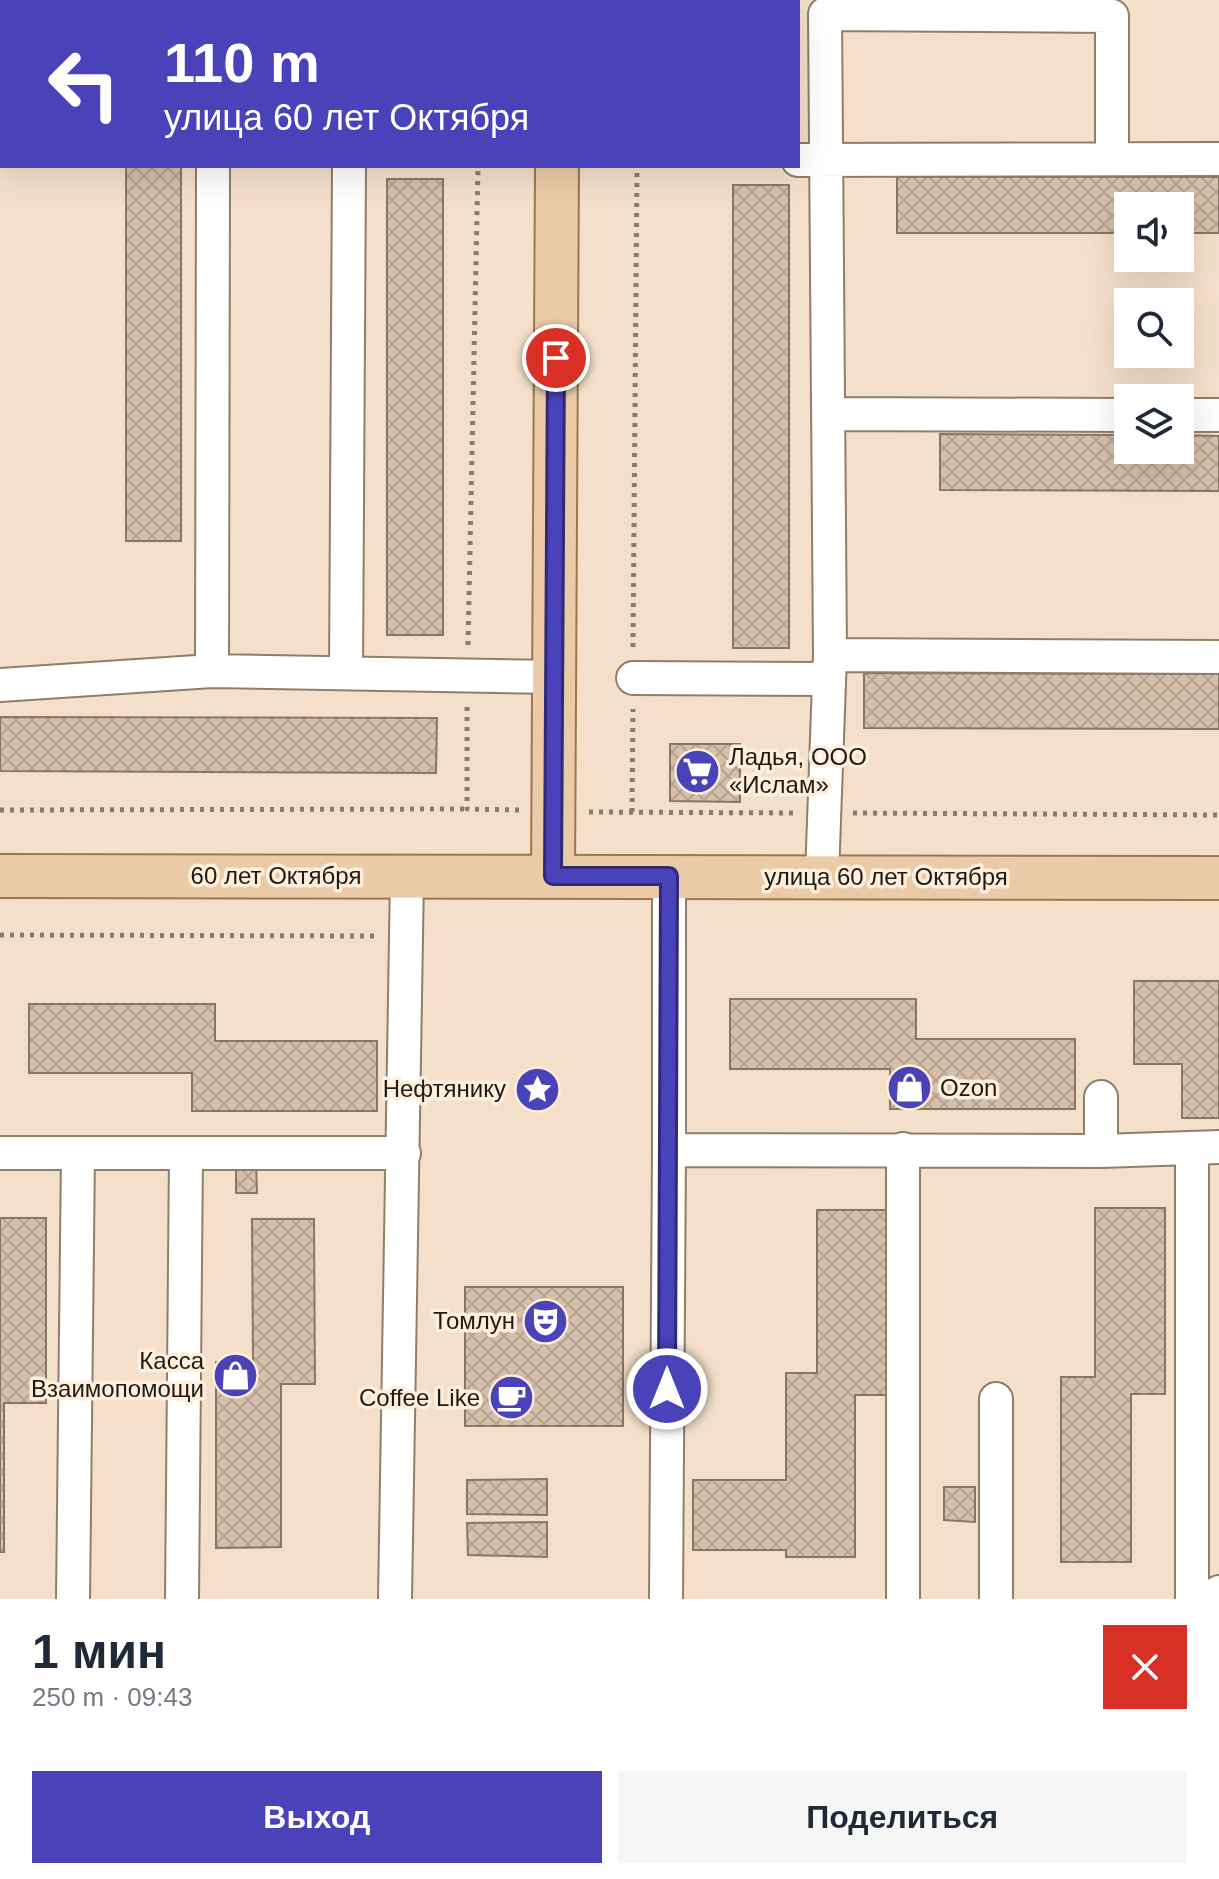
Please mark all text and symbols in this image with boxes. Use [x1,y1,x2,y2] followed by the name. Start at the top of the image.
[164,31,320,94] text: 110 m
[32,32,136,136] icon: left
[164,97,529,138] text: улица 60 лет Октября
[1114,192,1194,464] map controls
[1114,192,1194,272] button: sound
[1114,288,1194,368] button: search
[522,324,590,392] pin
[534,336,578,380] icon: arrive
[1114,384,1194,464] button: layers
[729,743,867,798] place label: Ладья, ООО «Ислам»
[674,747,722,795] supermarket icon: Ладья, ООО «Ислам»
[191,862,361,889] street label: 60 лет Октября
[764,863,1008,890] street label: улица 60 лет Октября
[885,1064,933,1112] shop icon: Ozon
[513,1065,561,1113] place icon: Нефтянику
[940,1074,997,1101] place label: Ozon
[383,1075,506,1102] place label: Нефтянику
[522,1297,570,1345] theatre icon: Томлун
[433,1307,515,1334] place label: Томлун
[31,1347,205,1402] place label: Касса Взаимопомощи
[625,1347,709,1431] position arrow
[211,1351,259,1399] shop icon: Касса Взаимопомощи
[487,1374,535,1422] cafe icon: Coffee Like
[359,1384,480,1411] place label: Coffee Like
[32,1625,166,1678] text: 1 мин
[1103,1625,1187,1709] button: close
[32,1682,192,1712] text: 250 m · 09:43
[32,1771,602,1863] button: Выход
[618,1771,1187,1863] button: Поделиться

